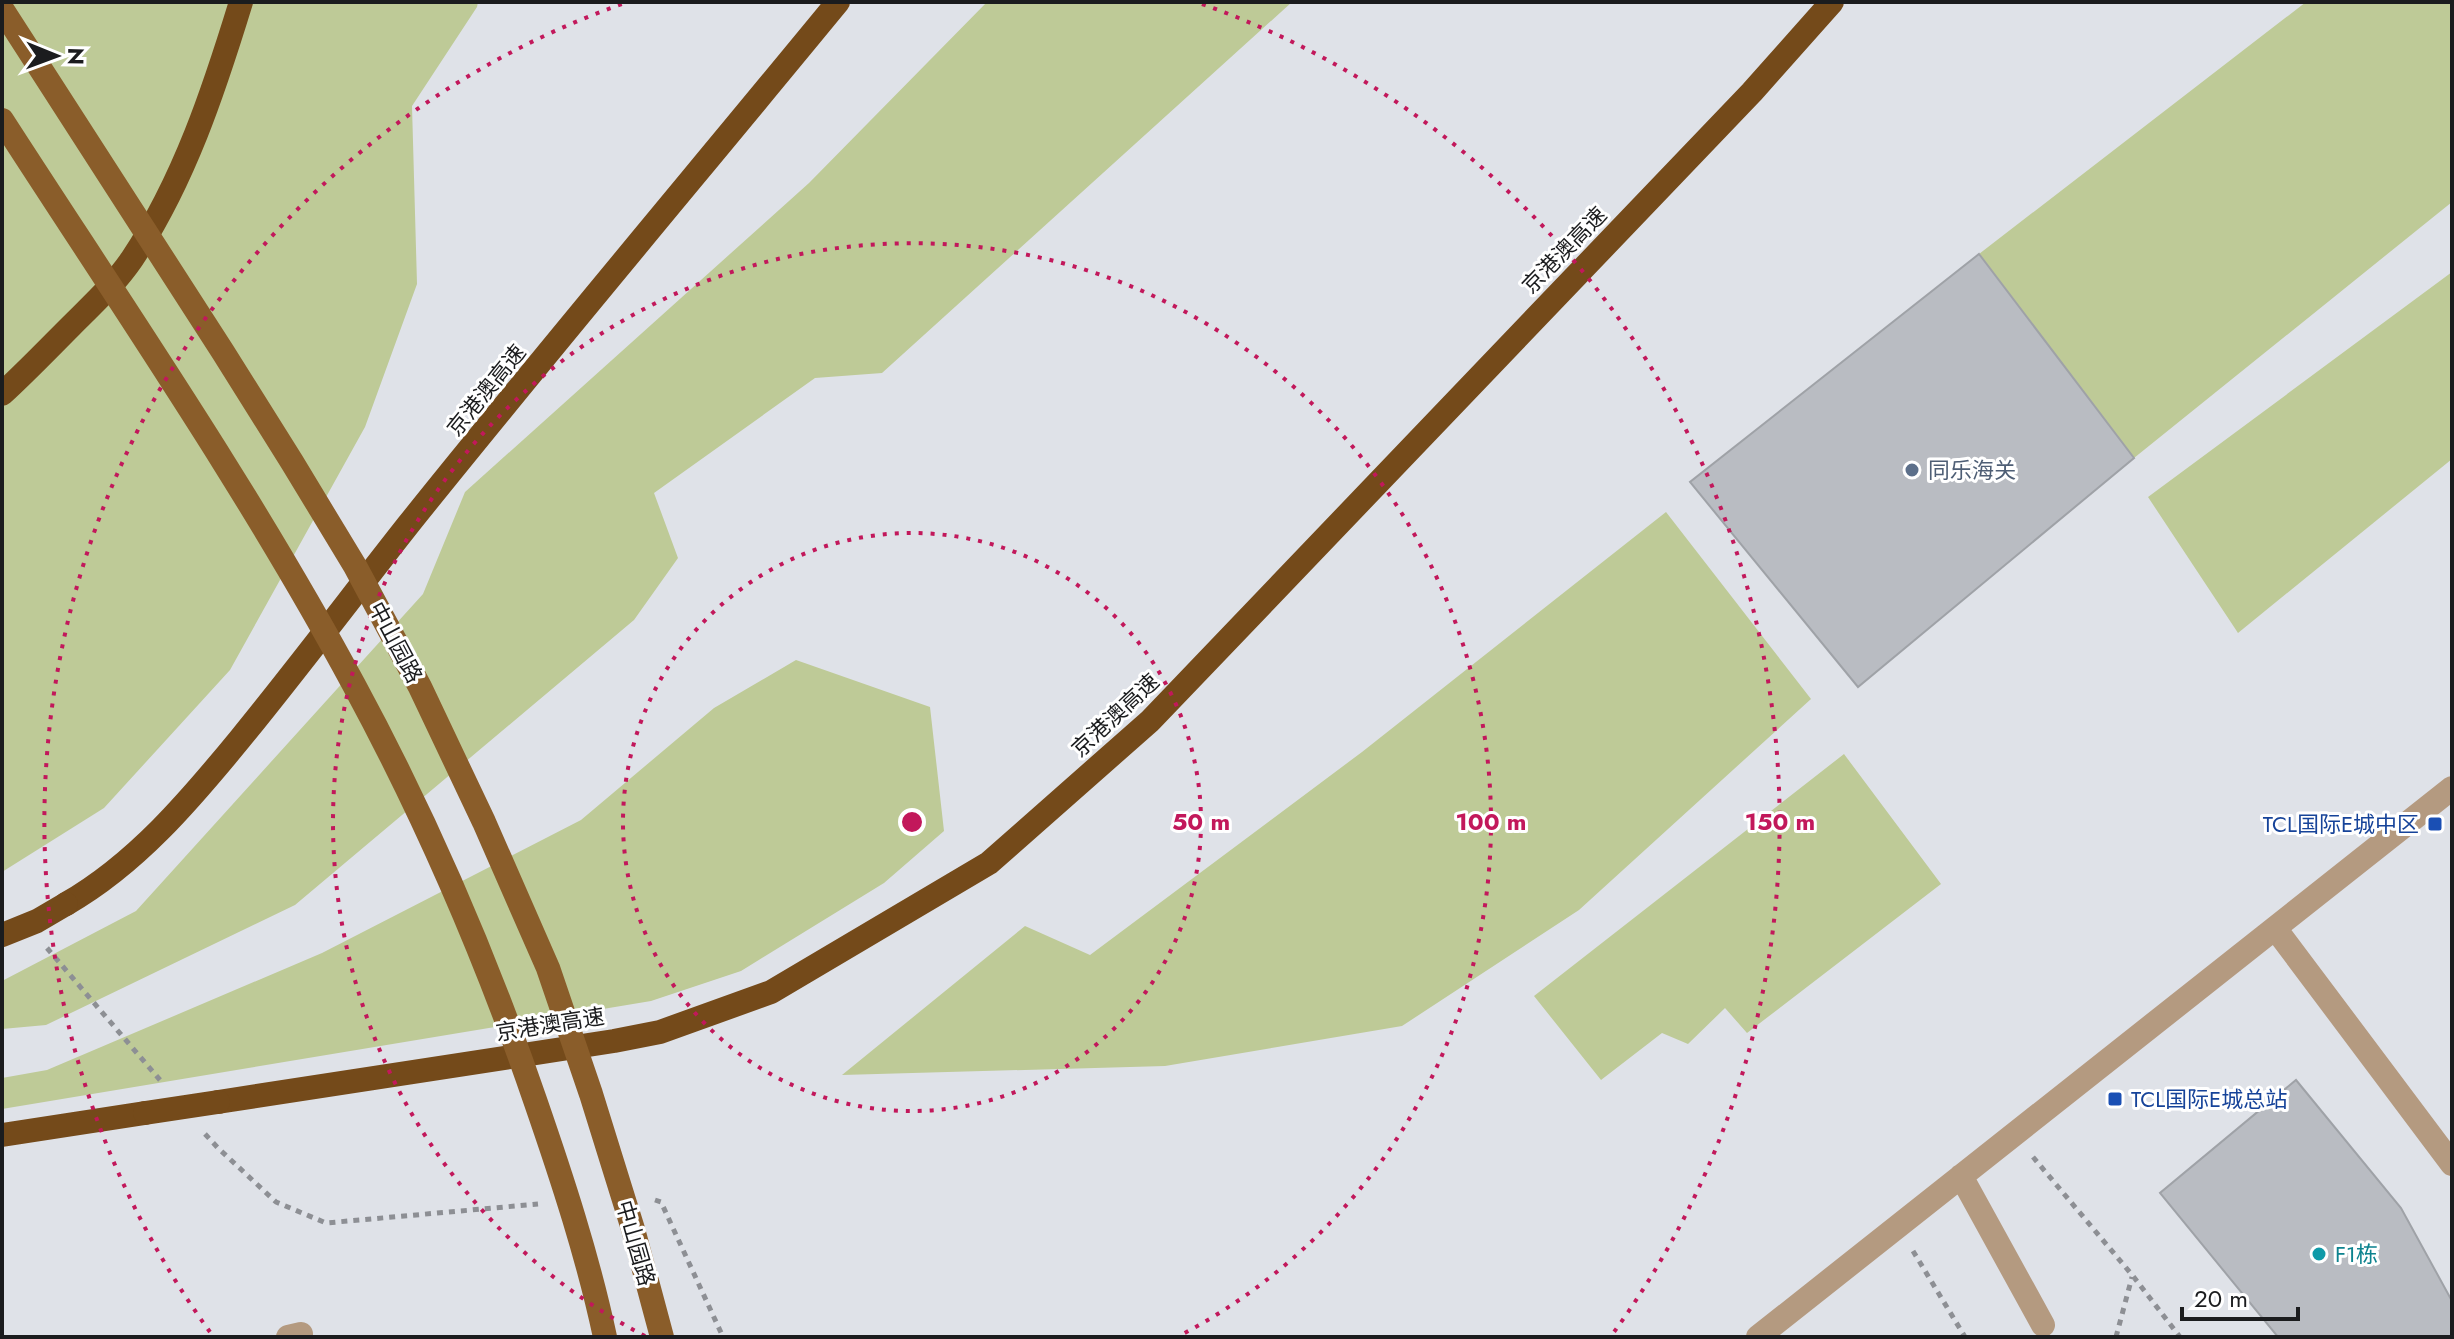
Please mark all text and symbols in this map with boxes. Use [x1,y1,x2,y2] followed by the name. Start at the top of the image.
[16,16,96,96] north arrow
[60,47,92,65] text: N
[1514,199,1614,301] street label: 京港澳高速
[439,337,533,443] street label: 京港澳高速
[1928,454,2016,486] place label: 同乐海关
[1903,461,1921,479] marker: 同乐海关
[361,596,431,688] street label: 中山园路
[1064,666,1166,764] street label: 京港澳高速
[1172,804,1230,839] text: 50 m
[1456,804,1526,839] text: 100 m
[1745,804,1815,839] text: 150 m
[898,808,926,836] centre of rings
[2263,808,2419,840] place label: TCL国际E城中区
[2426,815,2444,833] marker: TCL国际E城中区
[493,1000,607,1048] street label: 京港澳高速
[2131,1083,2287,1115] place label: TCL国际E城总站
[2106,1090,2124,1108] marker: TCL国际E城总站
[608,1196,664,1290] street label: 中山园路
[2335,1238,2378,1270] place label: F1栋
[2310,1245,2328,1263] marker: F1栋
[2182,1271,2298,1321] scale bar
[2194,1281,2248,1316] text: 20 m

